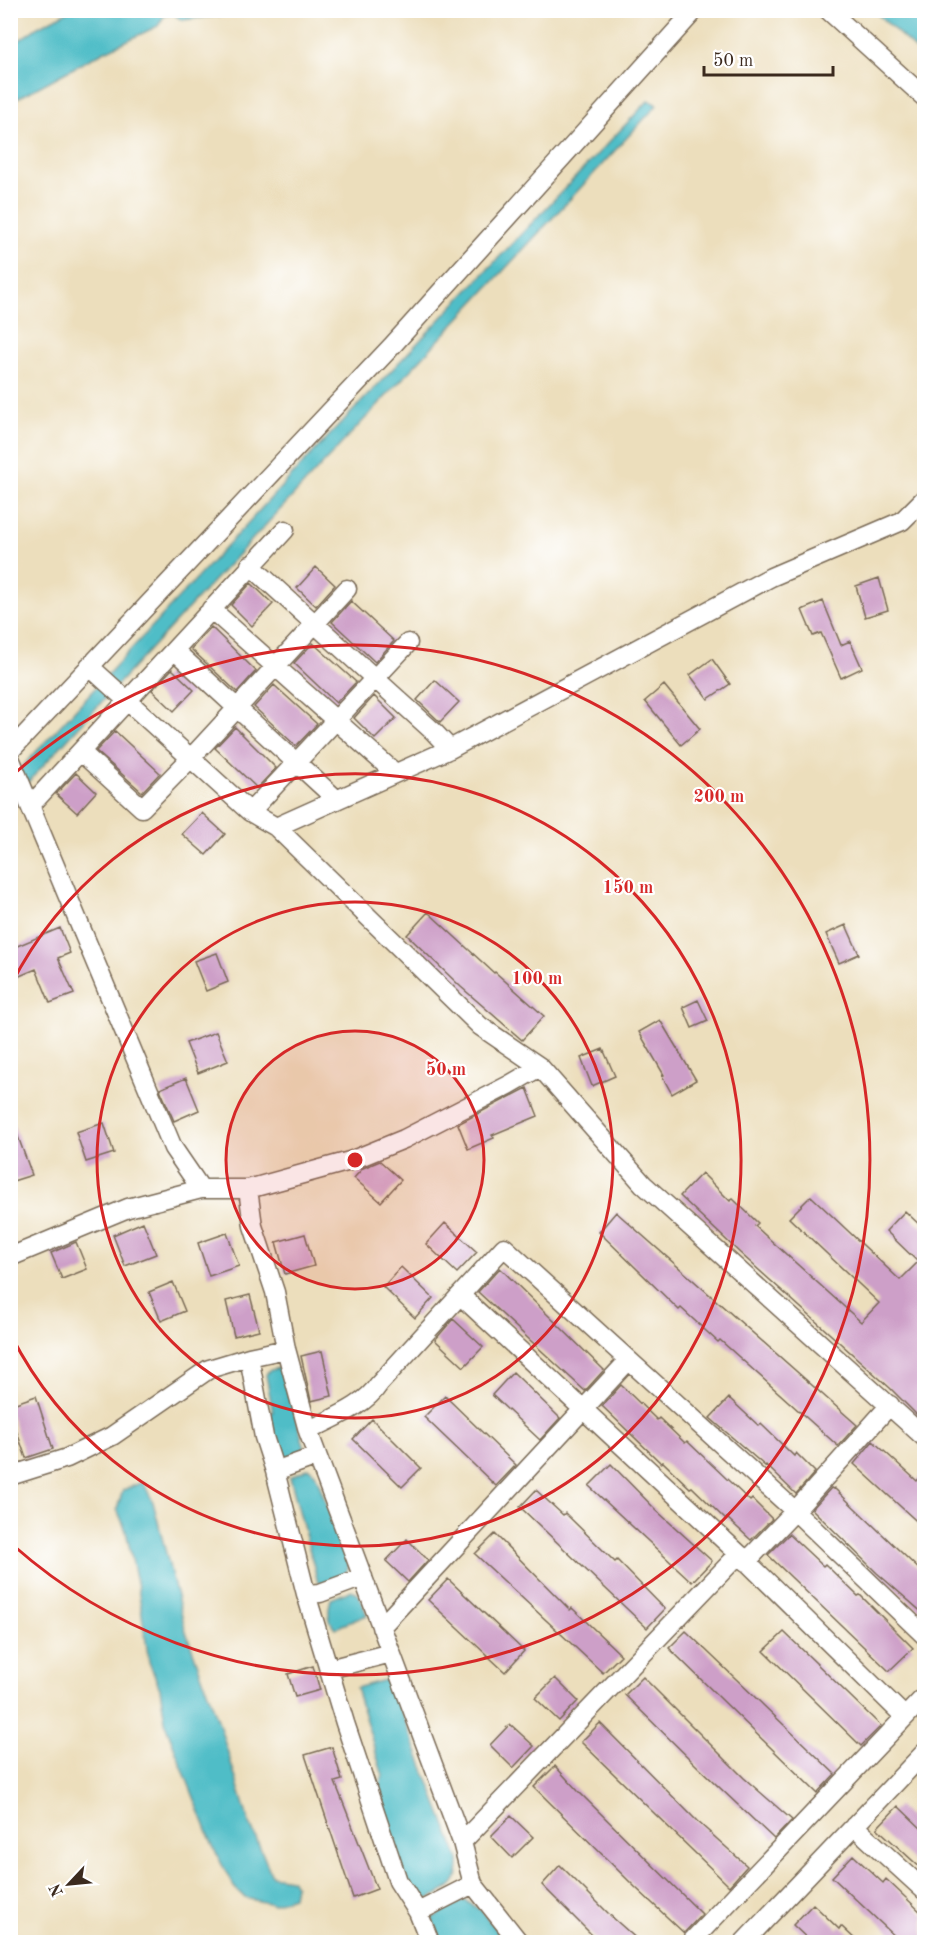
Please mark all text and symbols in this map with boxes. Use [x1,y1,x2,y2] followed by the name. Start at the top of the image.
[704,39,833,77] scale bar
[713,52,753,70] text: 50 m
[694,788,744,806] text: 200 m
[603,879,653,897] text: 150 m
[512,970,562,988] text: 100 m
[426,1061,466,1079] text: 50 m
[345,1150,365,1170] centre of rings
[39,1854,99,1914] north arrow
[47,1880,67,1899] text: N

